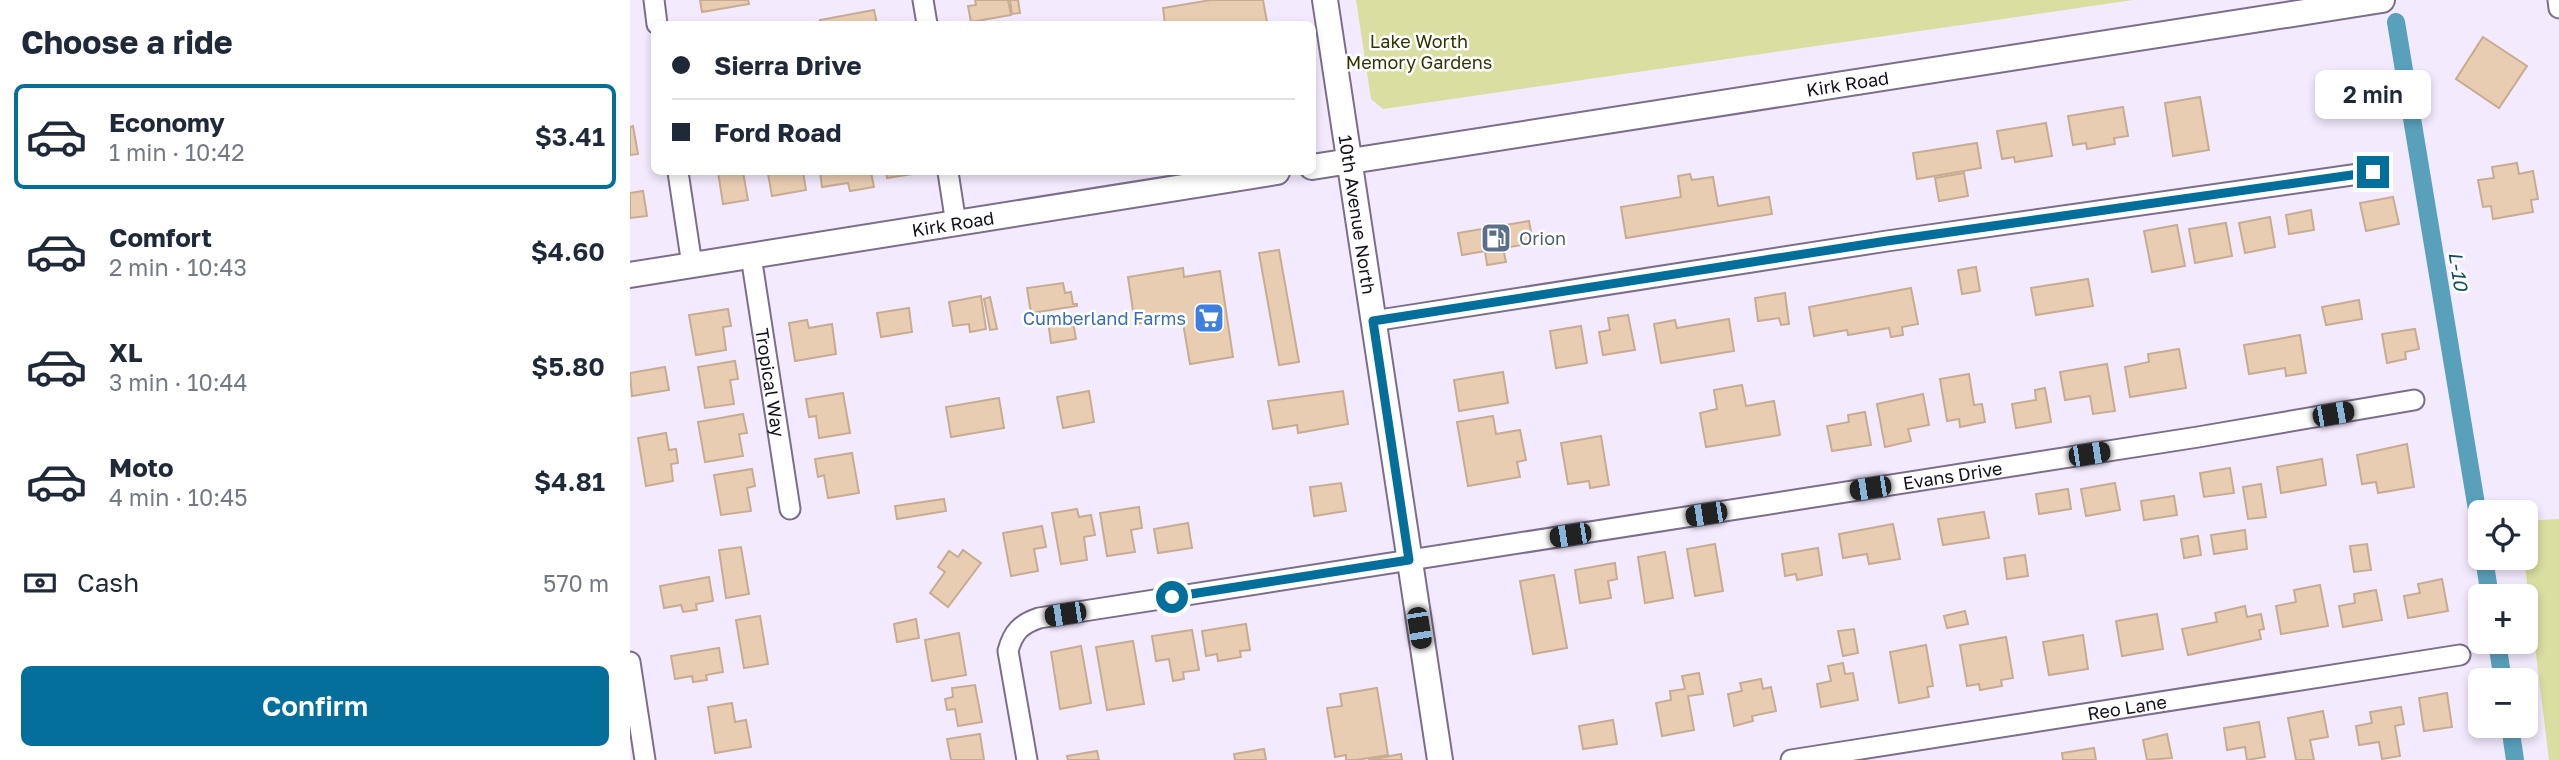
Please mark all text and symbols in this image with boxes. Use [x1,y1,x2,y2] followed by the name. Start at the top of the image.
[21,23,233,61] text: Choose a ride
[1346,30,1492,73] park label: Lake Worth Memory Gardens
[714,50,862,81] text: Sierra Drive
[1805,66,1890,101] street label: Kirk Road
[2315,71,2431,120] callout: 2 min
[2343,80,2403,108] text: 2 min
[25,105,88,168] icon: car
[109,107,225,138] text: Economy
[714,117,841,148] text: Ford Road
[535,121,605,152] text: $3.41
[1335,133,1380,296] street label: 10th Avenue North
[109,138,245,166] text: 1 min · 10:42
[2357,156,2389,188] route end
[910,206,996,241] street label: Kirk Road
[25,220,88,283] icon: car
[1479,221,1513,255] fuel station icon: Orion
[109,222,212,253] text: Comfort
[1519,227,1566,249] place label: Orion
[531,236,605,267] text: $4.60
[2445,250,2474,293] water label: L-10
[109,253,247,281] text: 2 min · 10:43
[1192,301,1226,335] supermarket icon: Cumberland Farms
[1023,307,1186,329] place label: Cumberland Farms
[751,327,790,438] street label: Tropical Way
[25,335,88,398] icon: car
[109,337,143,368] text: XL
[531,351,605,382] text: $5.80
[109,368,248,396] text: 3 min · 10:44
[2311,400,2356,428] car
[2067,440,2112,468] car
[25,450,88,513] icon: car
[109,452,174,483] text: Moto
[1901,457,2004,494] street label: Evans Drive
[534,466,605,497] text: $4.81
[1848,474,1893,502] car
[109,483,248,511] text: 4 min · 10:45
[1684,500,1729,528] car
[2468,500,2538,738] map controls
[2468,500,2538,570] button: locate
[1548,521,1593,549] car
[21,564,59,602] icon: cash
[77,567,139,598] text: Cash
[543,569,609,597] text: 570 m
[1156,581,1188,613] route start
[2468,584,2538,654] button: +
[1043,600,1088,628] car
[1406,606,1433,650] car
[21,666,609,746] button: Confirm
[2468,668,2538,738] button: −
[2086,690,2168,724] street label: Reo Lane

